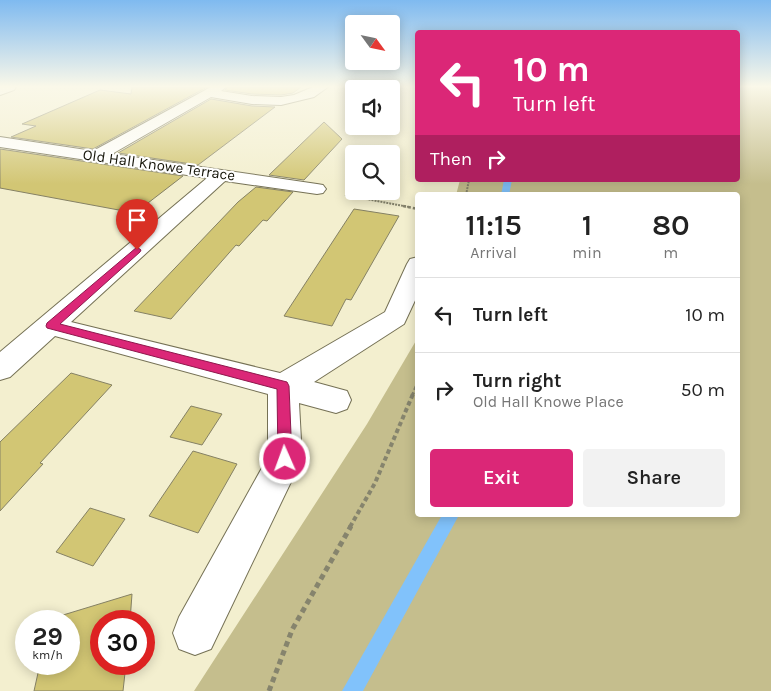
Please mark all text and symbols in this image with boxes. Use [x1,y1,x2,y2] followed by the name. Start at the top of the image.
[345,15,400,70] north arrow
[345,15,400,200] map controls
[513,49,590,90] text: 10 m
[430,50,495,115] icon: left
[345,80,400,135] button: sound
[513,91,596,117] text: Turn left
[82,145,236,185] street label: Old Hall Knowe Terrace
[345,145,400,200] button: search
[482,145,510,173] icon: right
[430,148,472,170] text: Then
[116,199,158,250] pin
[123,206,151,234] icon: arrive
[465,207,522,243] text: 11:15
[582,207,592,243] text: 1
[652,207,690,243] text: 80
[470,243,517,262] text: Arrival
[572,243,602,262] text: min
[663,243,678,262] text: m
[430,301,458,329] icon: left
[473,304,548,326] text: Turn left
[685,304,725,326] text: 10 m
[473,370,562,392] text: Turn right
[430,376,458,404] icon: right
[681,379,725,401] text: 50 m
[473,392,624,411] text: Old Hall Knowe Place
[258,432,310,484] position arrow
[430,449,573,507] button: Exit
[583,449,725,507] button: Share
[90,610,155,675] speed limit sign: 30
[32,622,63,651] text: 29
[32,648,63,662] text: km/h

